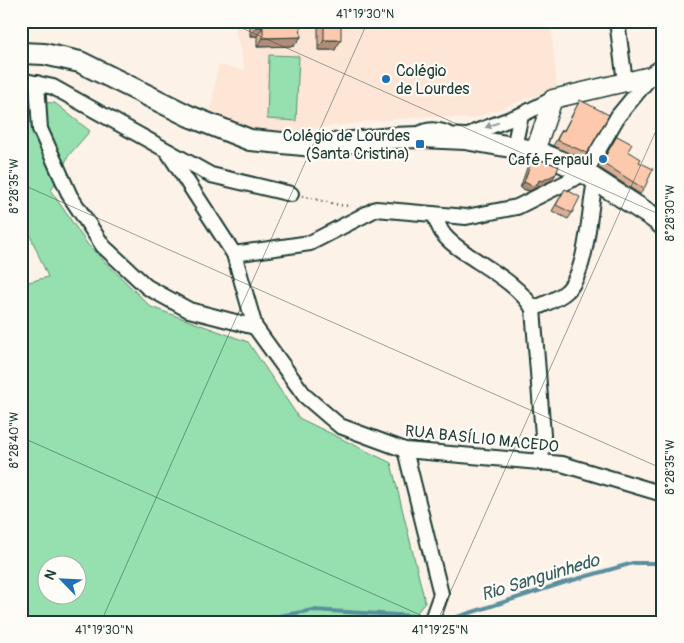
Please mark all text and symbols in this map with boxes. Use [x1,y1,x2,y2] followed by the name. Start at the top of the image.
[336,7,394,22] text: 41°19'30"N
[396,61,469,99] place label: Colégio de Lourdes
[380,73,392,85] marker: Colégio de Lourdes
[485,122,500,129] one-way arrow
[283,126,410,164] place label: Colégio de Lourdes (Santa Cristina)
[414,138,426,150] marker: Colégio de Lourdes (Santa Cristina)
[508,150,593,170] place label: Café Ferpaul
[597,153,609,165] marker: Café Ferpaul
[7,159,22,213] text: 8°28'35"W
[663,185,678,241] text: 8°28'30"W
[7,412,22,468] text: 8°28'40"W
[404,421,560,457] street label: RUA BASÍLIO MACEDO
[663,440,678,494] text: 8°28'35"W
[478,548,603,606] water label: Rio Sanguinhedo
[38,556,88,606] north arrow
[41,567,60,583] text: N
[75,623,133,638] text: 41°19'30"N
[412,623,468,638] text: 41°19'25"N

